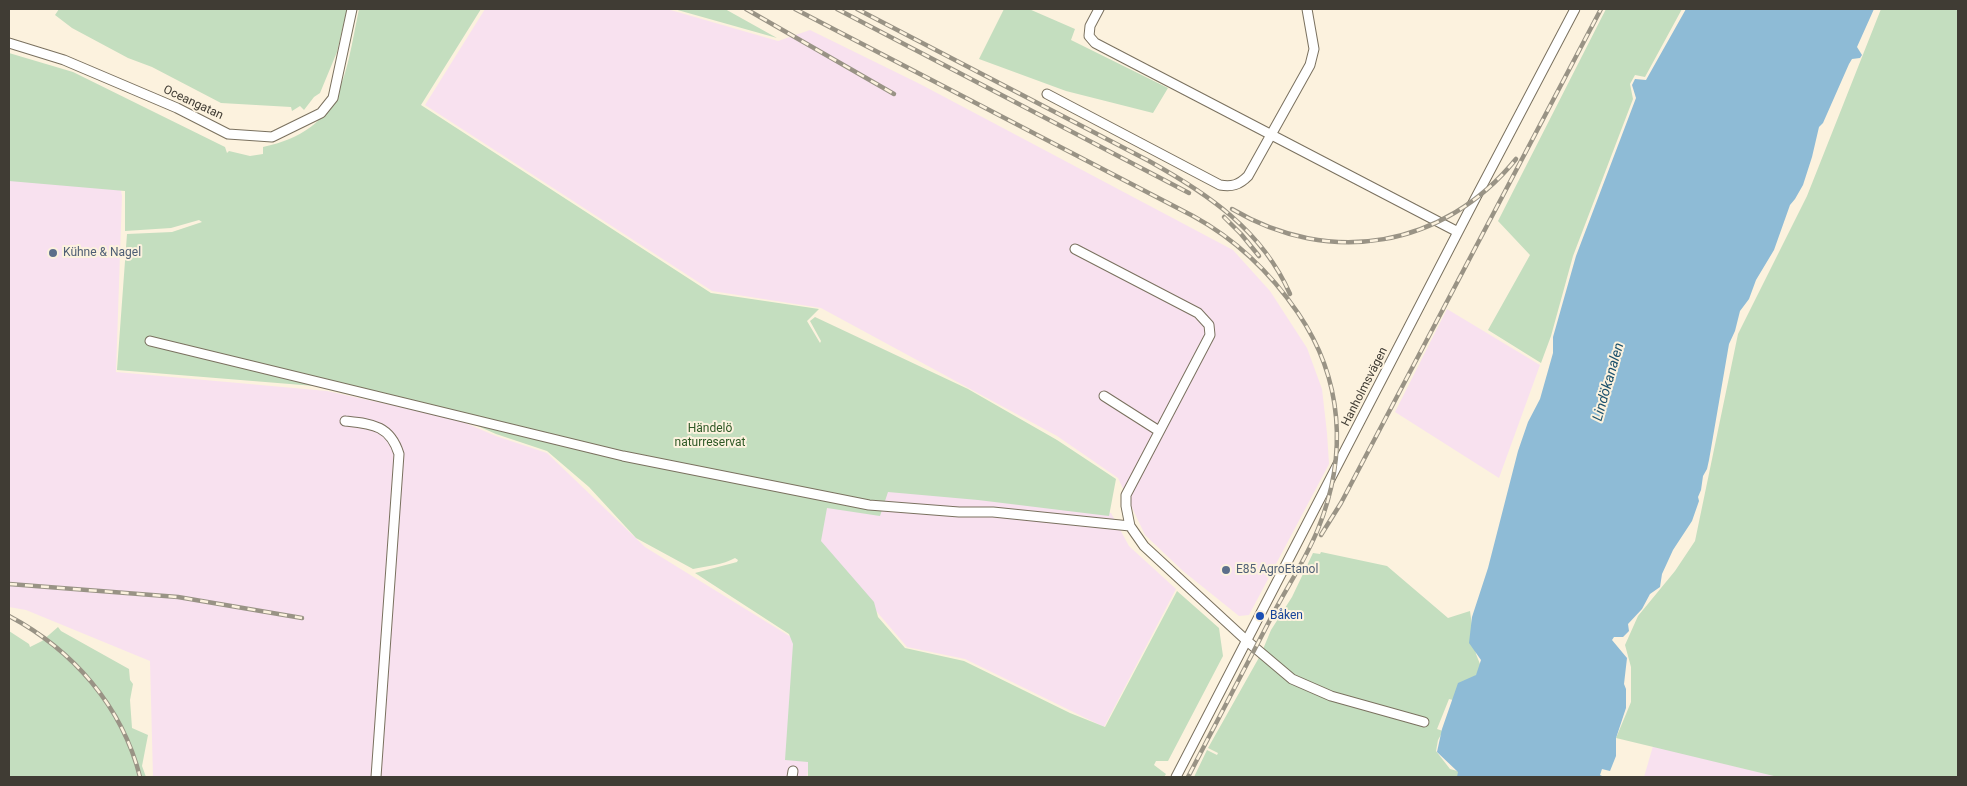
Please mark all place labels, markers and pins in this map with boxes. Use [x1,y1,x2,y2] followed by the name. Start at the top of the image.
[63,246,141,260] place label: Kühne & Nagel
[47,247,59,259] marker: Kühne & Nagel
[1236,563,1318,577] place label: E85 AgroEtanol
[1220,564,1232,576] marker: E85 AgroEtanol
[1270,609,1303,623] place label: Båken
[1254,610,1266,622] marker: Båken

